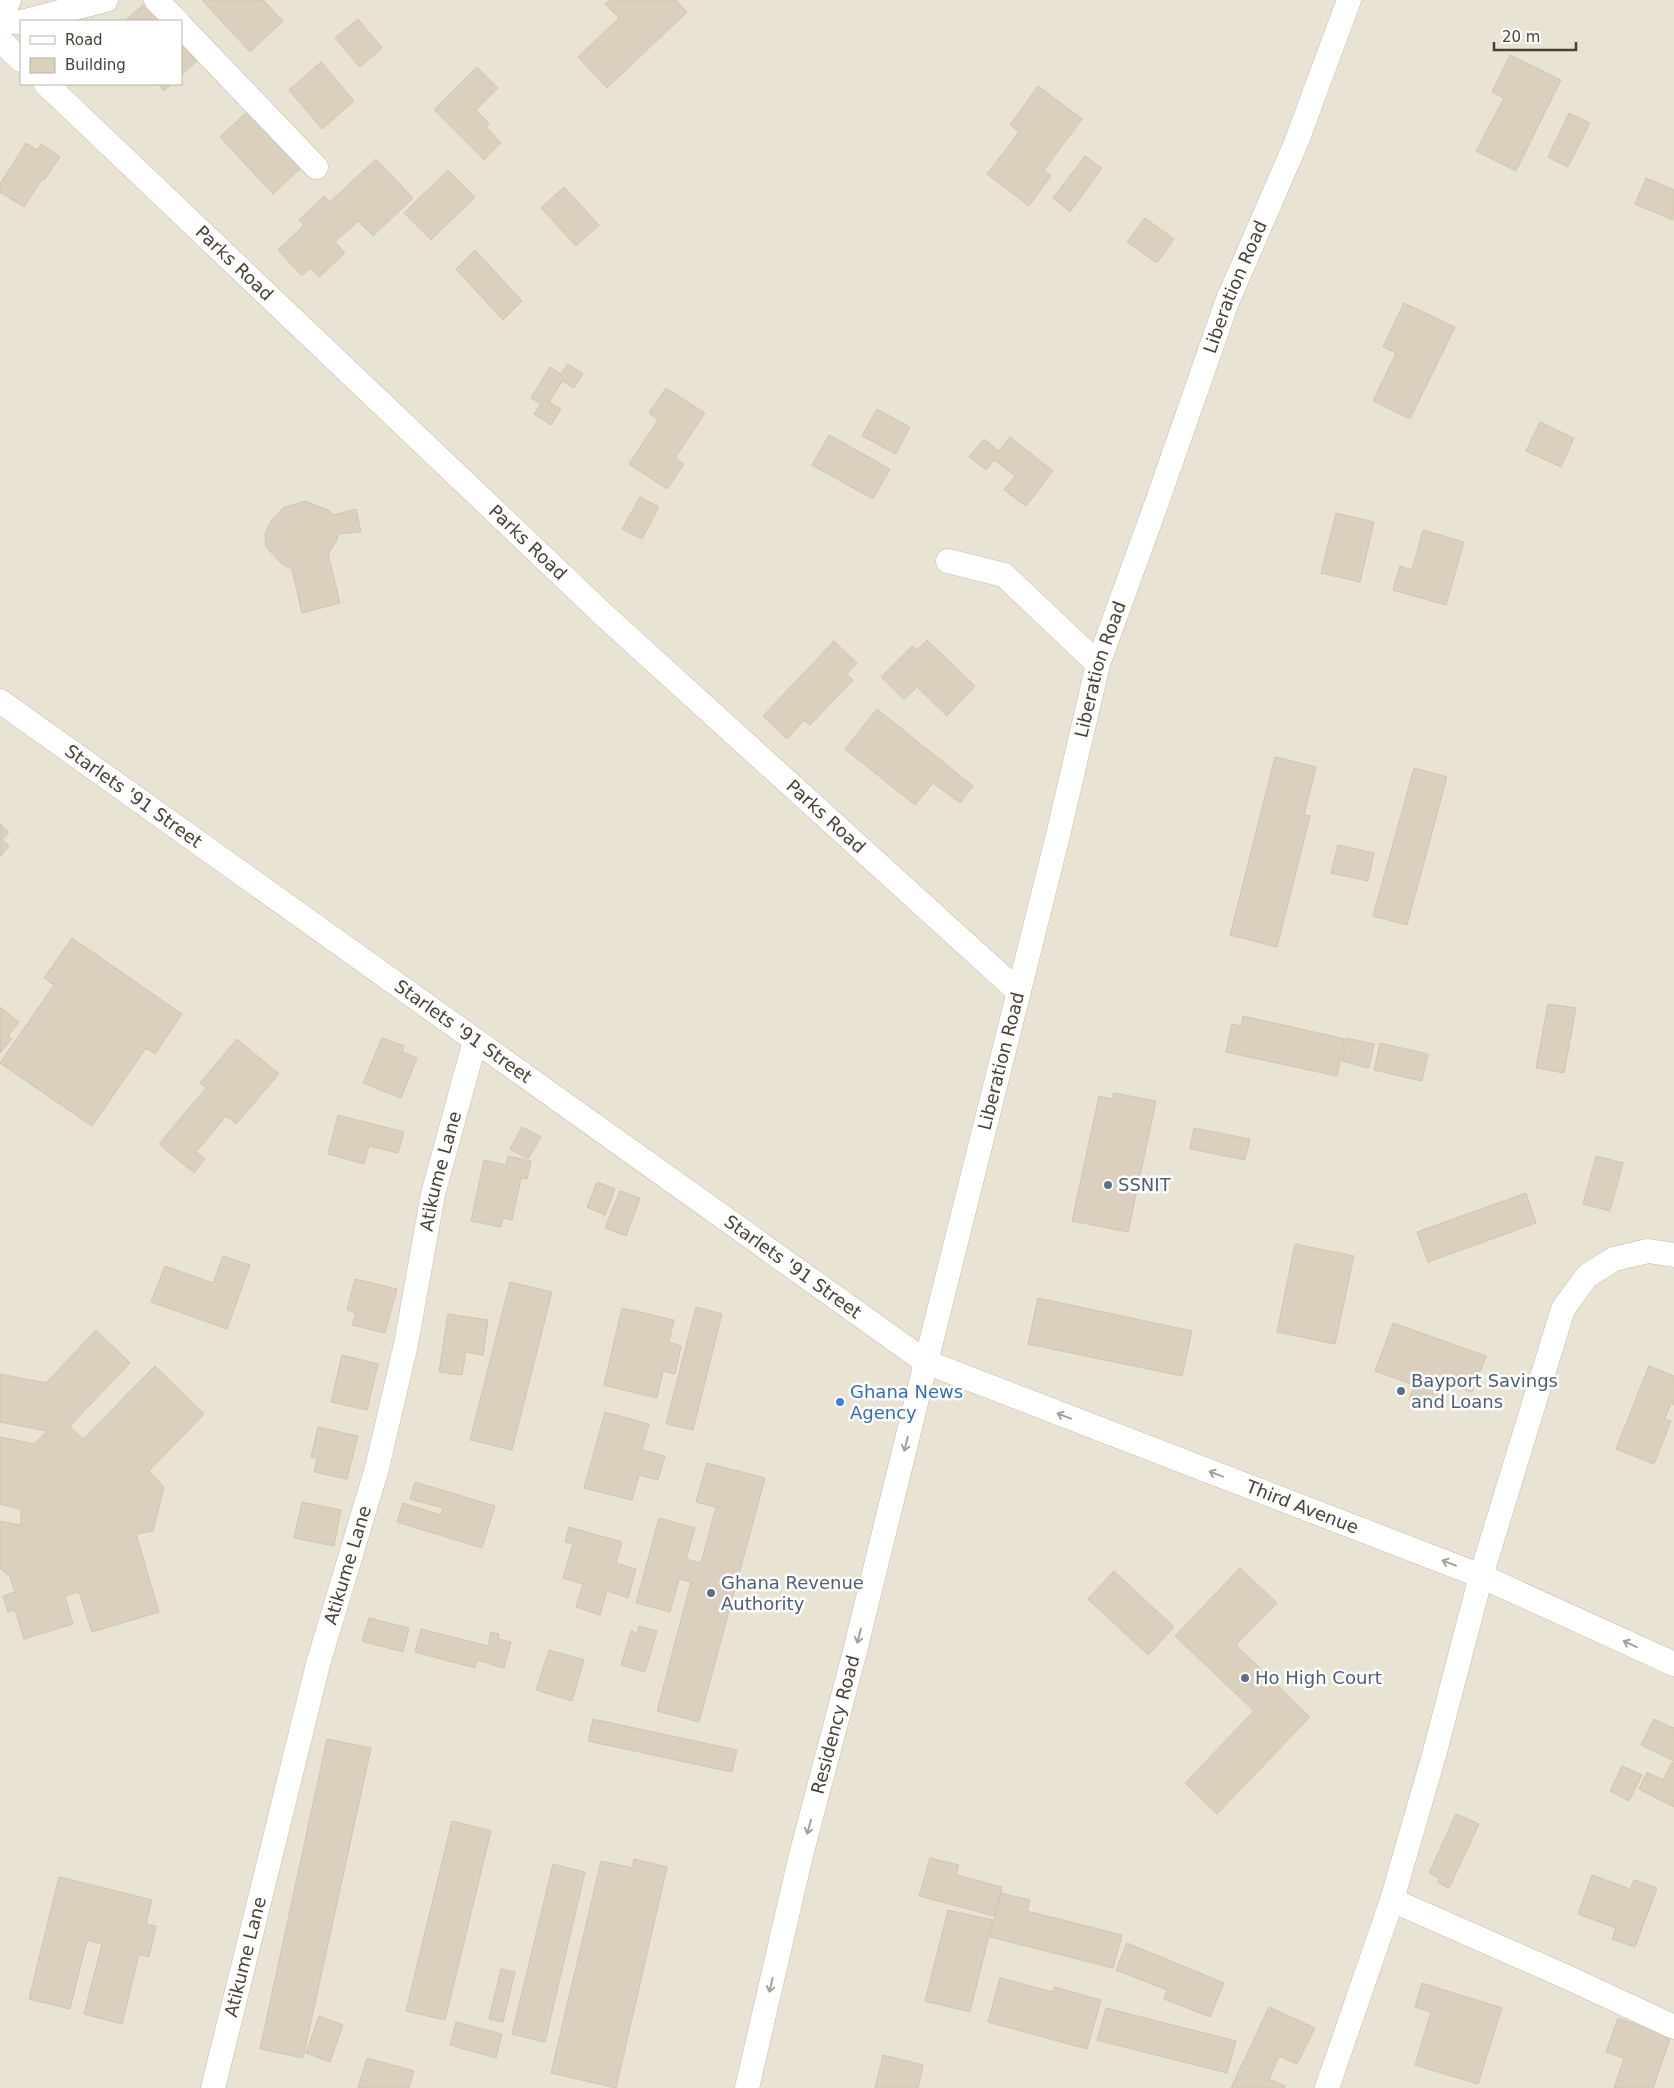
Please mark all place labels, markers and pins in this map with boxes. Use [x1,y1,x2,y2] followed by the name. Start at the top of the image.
[1118,1174,1172,1195] place label: SSNIT
[1102,1179,1114,1191] marker: SSNIT
[1411,1370,1558,1412] place label: Bayport Savings and Loans
[850,1381,963,1423] place label: Ghana News Agency
[1395,1385,1407,1397] marker: Bayport Savings and Loans
[834,1396,846,1408] marker: Ghana News Agency
[721,1572,864,1614] place label: Ghana Revenue Authority
[705,1587,717,1599] marker: Ghana Revenue Authority
[1255,1667,1382,1688] place label: Ho High Court
[1239,1672,1251,1684] marker: Ho High Court

